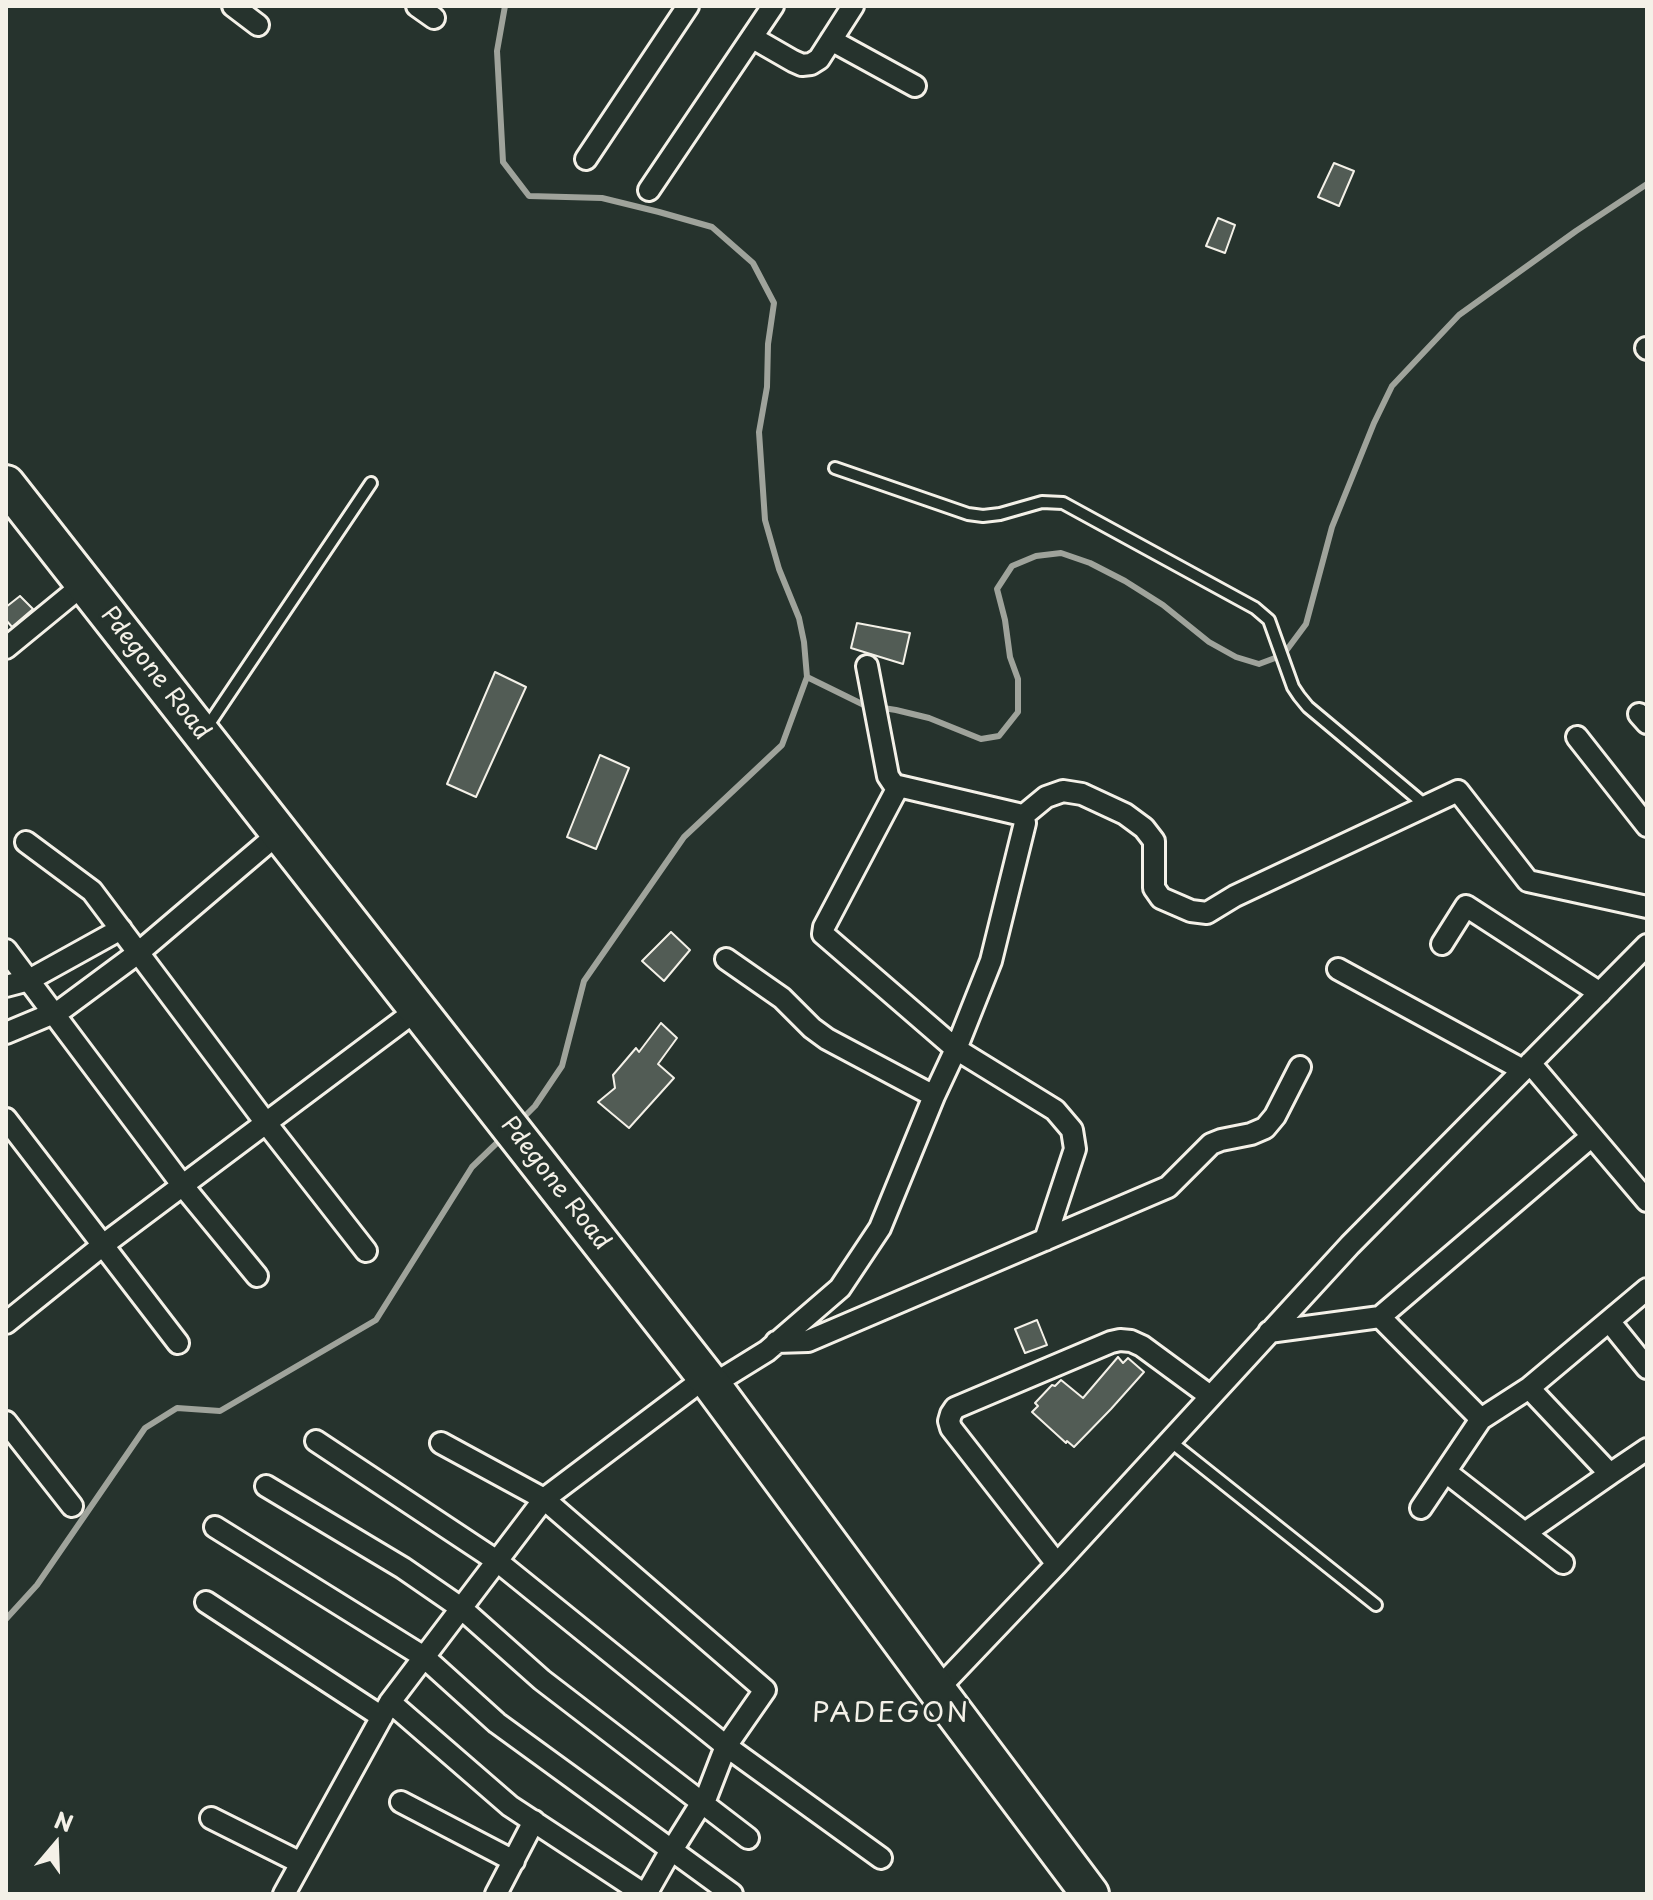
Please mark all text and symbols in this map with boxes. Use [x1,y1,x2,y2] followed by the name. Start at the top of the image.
[94,602,216,746] street label: Pdegone Road
[494,1112,616,1256] street label: Pdegone Road
[810,1697,972,1731] district label: PADEGON
[50,1802,78,1839] text: N
[16,1804,96,1884] north arrow

